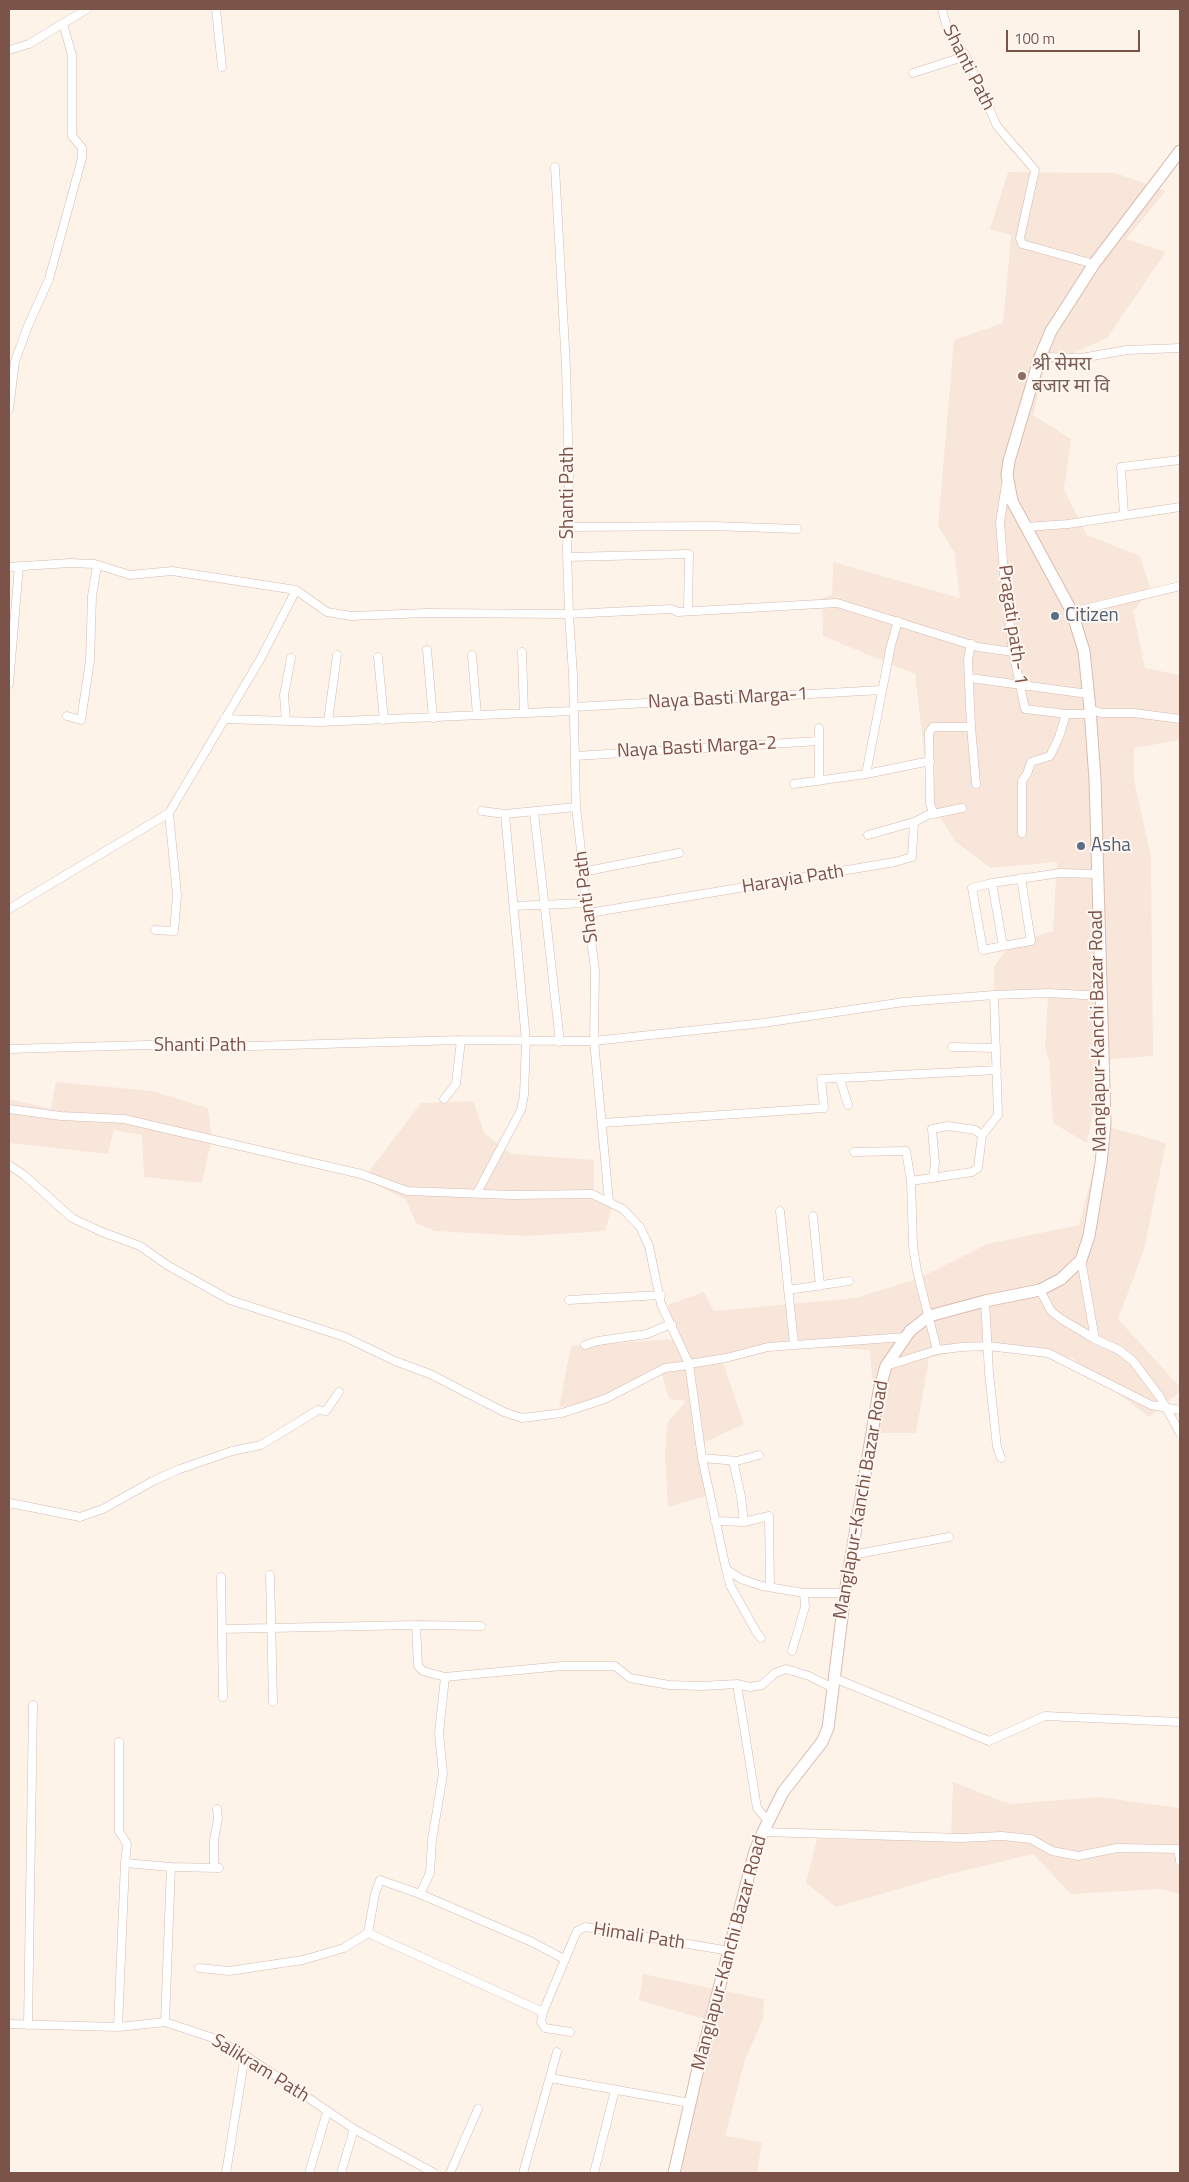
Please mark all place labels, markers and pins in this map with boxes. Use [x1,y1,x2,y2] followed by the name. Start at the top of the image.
[1032,354,1110,398] place label: श्री सेमरा बजार मा वि
[1016,370,1028,382] marker: श्री सेमरा बजार मा वि
[1065,605,1119,627] place label: Citizen
[1049,610,1061,622] marker: Citizen
[1091,835,1131,857] place label: Asha
[1075,840,1087,852] marker: Asha

